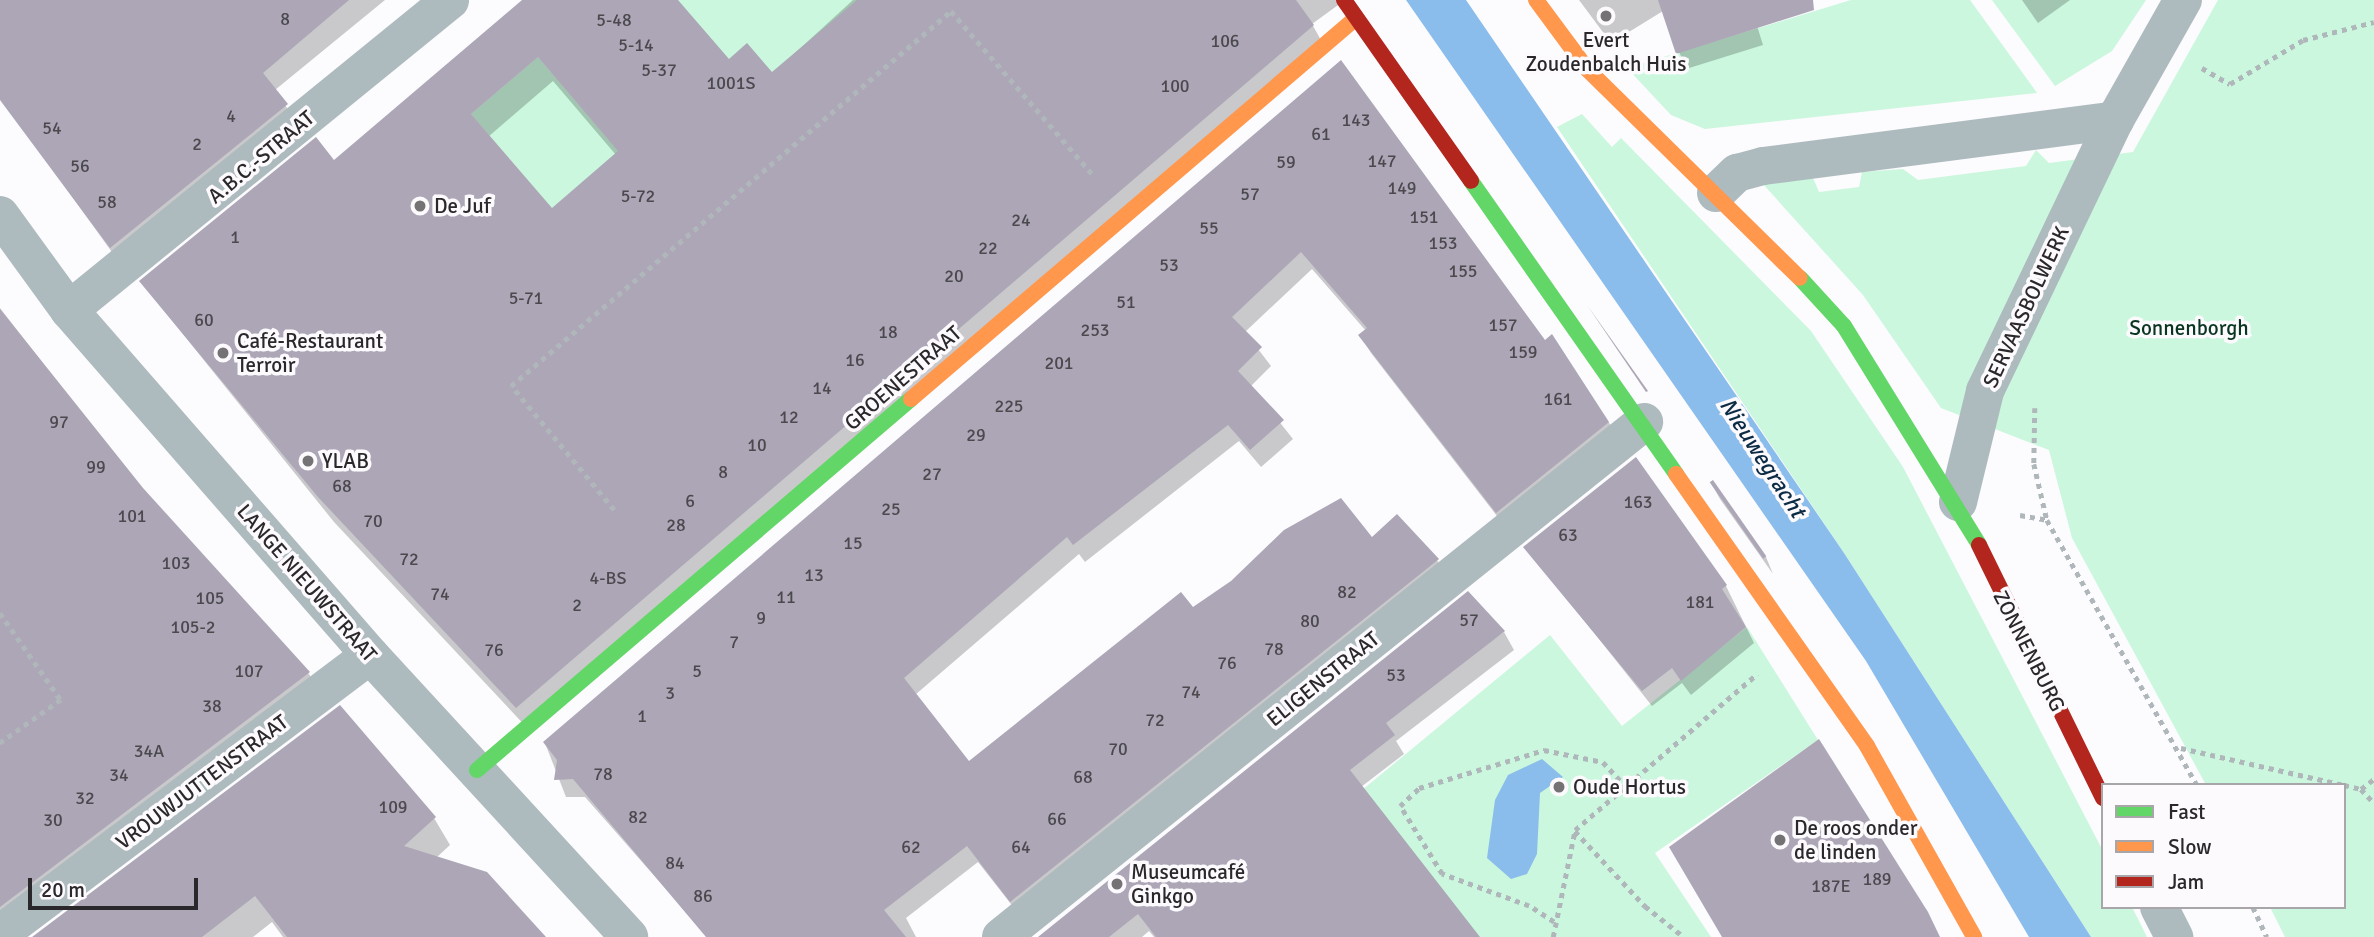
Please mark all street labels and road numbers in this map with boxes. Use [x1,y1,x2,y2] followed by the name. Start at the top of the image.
[203,105,319,209] street label: A.B.C.-STRAAT
[1978,222,2074,392] street label: SERVAASBOLWERK
[839,320,967,436] street label: GROENESTRAAT
[232,499,382,667] street label: LANGE NIEUWSTRAAT
[1988,586,2070,716] street label: ZONNENBURG
[1262,626,1384,732] street label: ELIGENSTRAAT
[111,709,293,855] street label: VROUWJUTTENSTRAAT

